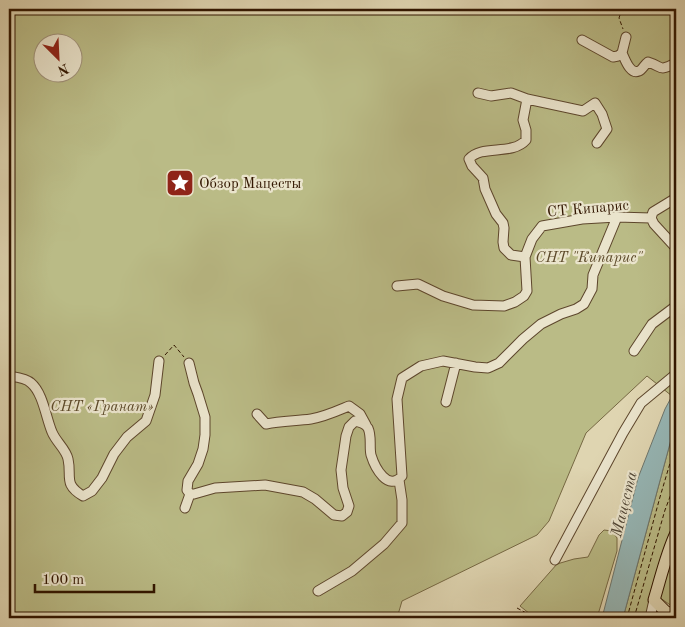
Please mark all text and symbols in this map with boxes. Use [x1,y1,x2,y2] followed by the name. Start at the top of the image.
[32,32,82,82] north arrow
[55,60,71,78] text: N
[165,168,195,198] place icon: Обзор Мацесты
[199,177,302,192] place label: Обзор Мацесты
[547,198,630,221] street label: СТ Кипарис
[535,251,644,266] park label: СНТ "Кипарис"
[50,400,154,415] park label: СНТ «Гранат»
[609,470,641,540] water label: Мацеста
[35,562,154,594] scale bar
[42,573,84,588] text: 100 m

